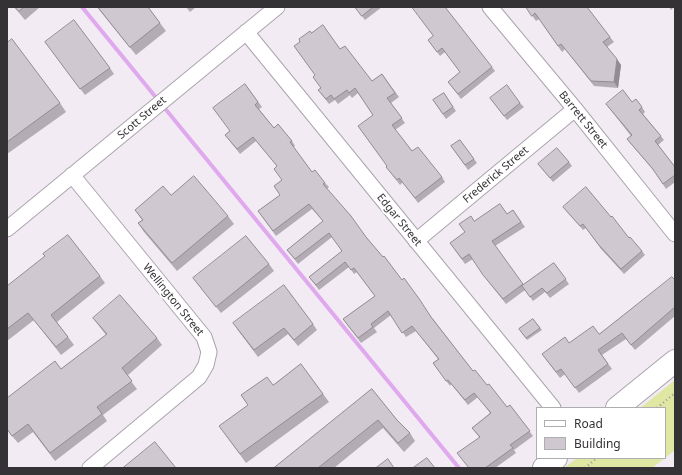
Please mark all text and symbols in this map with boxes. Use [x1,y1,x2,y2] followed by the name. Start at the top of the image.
[556,89,610,151] street label: Barrett Street
[115,94,169,142] street label: Scott Street
[461,144,531,206] street label: Frederick Street
[374,191,424,249] street label: Edgar Street
[140,261,206,339] street label: Wellington Street
[536,407,666,459] legend
[574,415,603,432] text: Road
[574,435,621,452] text: Building

